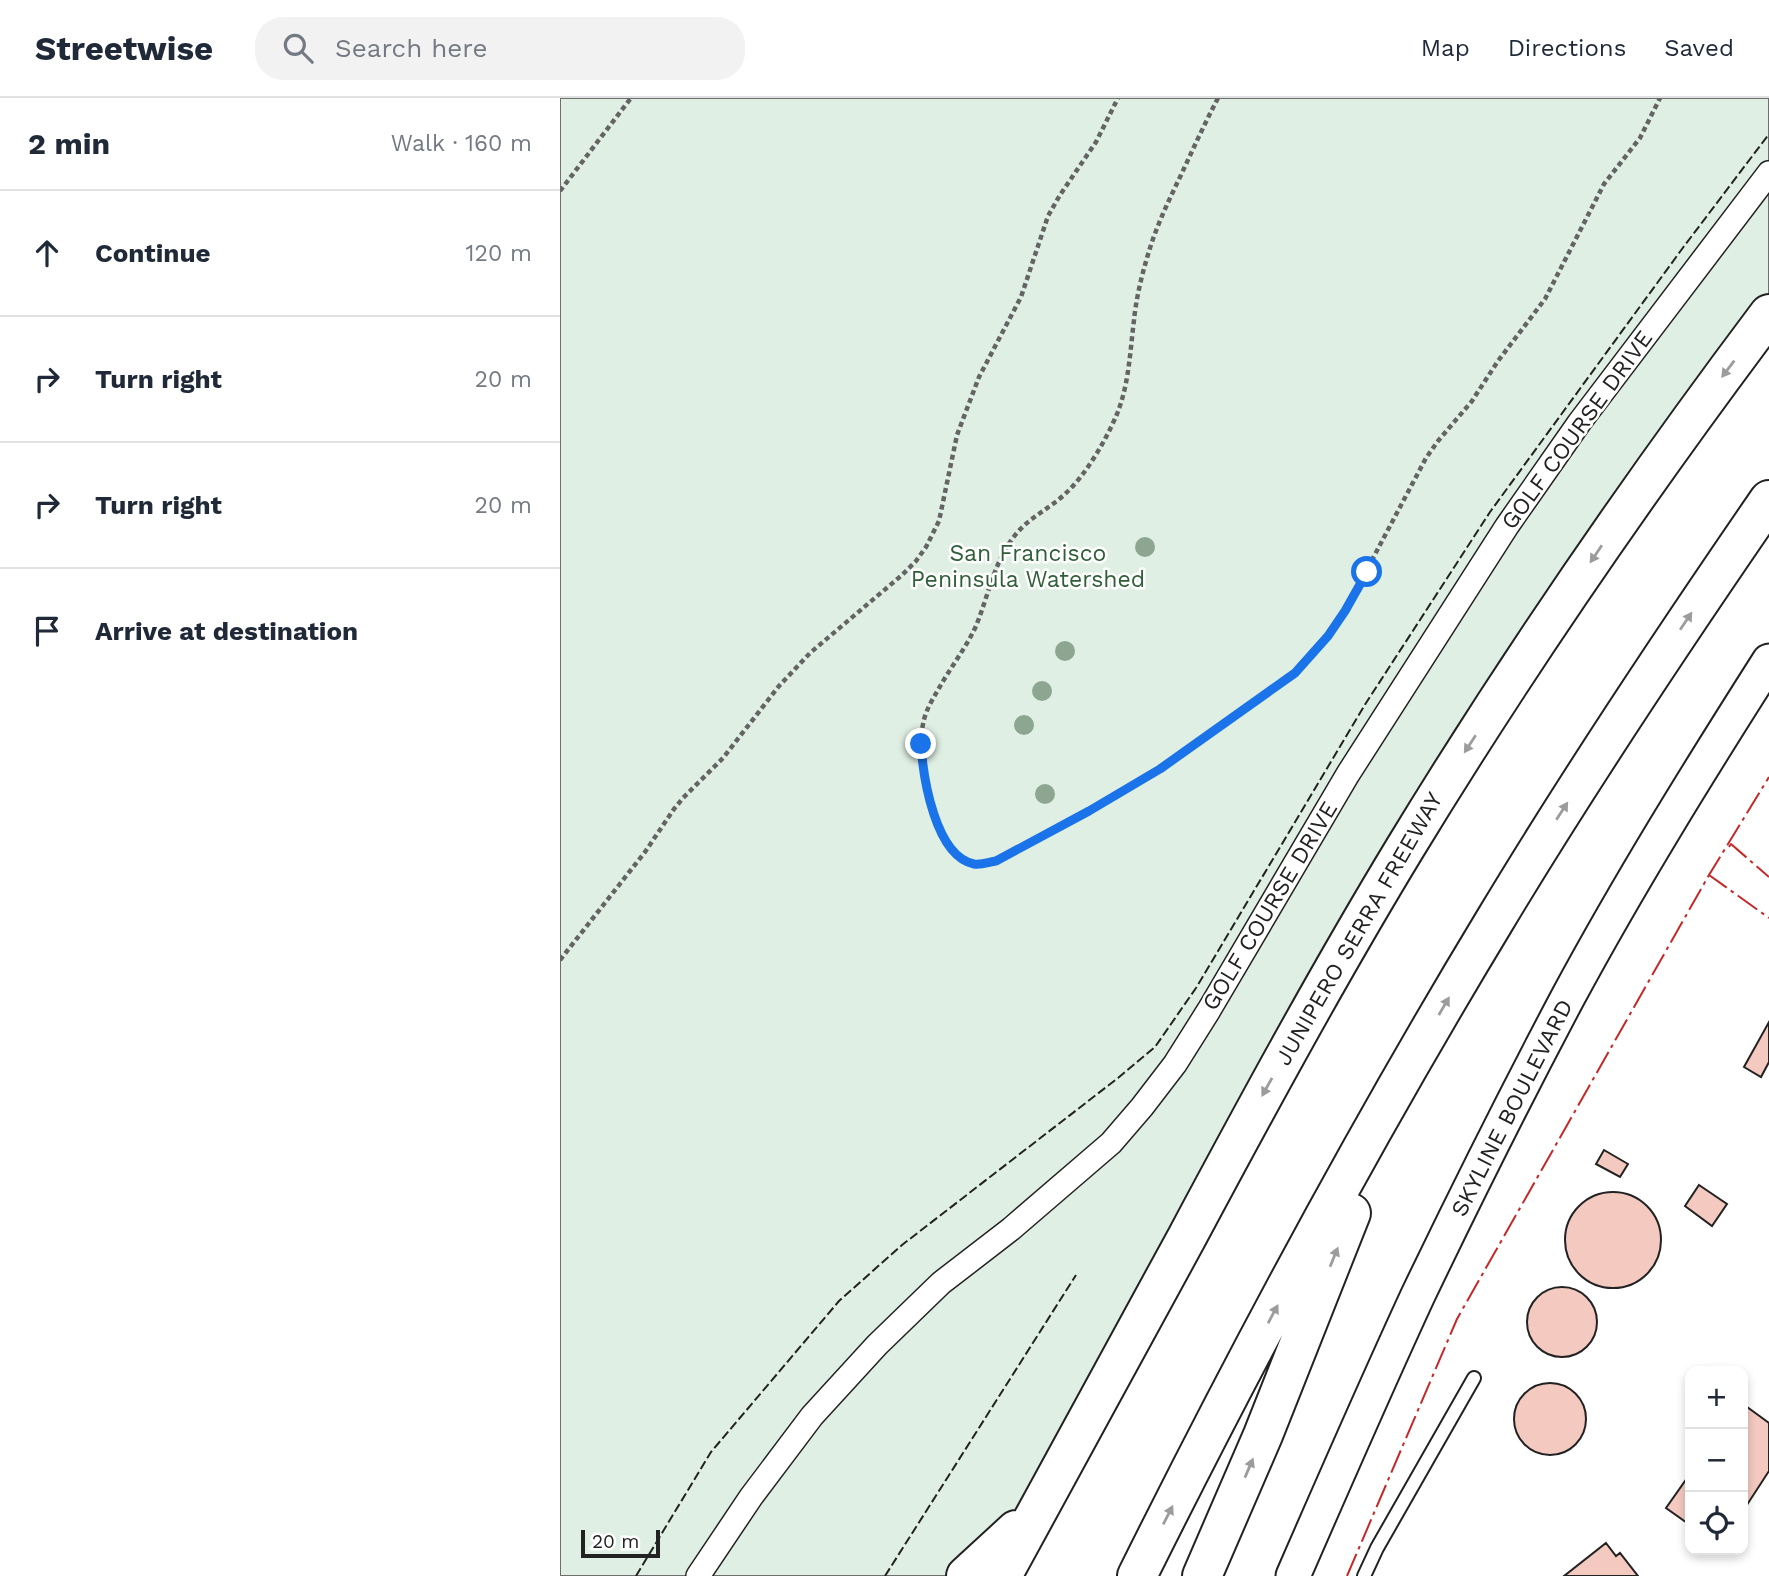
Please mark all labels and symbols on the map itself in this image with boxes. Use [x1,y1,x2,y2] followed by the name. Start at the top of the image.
[1496,325,1658,535] street label: GOLF COURSE DRIVE
[1721,360,1735,378] one-way arrow
[911,540,1145,593] park label: San Francisco Peninsula Watershed
[1589,545,1603,563] one-way arrow
[1351,556,1382,587] route start
[1679,612,1693,630] one-way arrow
[905,728,936,759] route end
[1463,734,1476,753] one-way arrow
[1270,788,1448,1070] street label: JUNIPERO SERRA FREEWAY
[1197,797,1343,1015] street label: GOLF COURSE DRIVE
[1555,802,1568,821] one-way arrow
[1445,995,1579,1221] street label: SKYLINE BOULEVARD
[1438,996,1450,1016] one-way arrow
[1262,1078,1274,1098] one-way arrow
[1328,1247,1339,1268] one-way arrow
[1267,1303,1279,1323] one-way arrow
[1243,1457,1254,1478] one-way arrow
[1163,1505,1174,1525] one-way arrow
[581,1527,660,1559] scale bar

